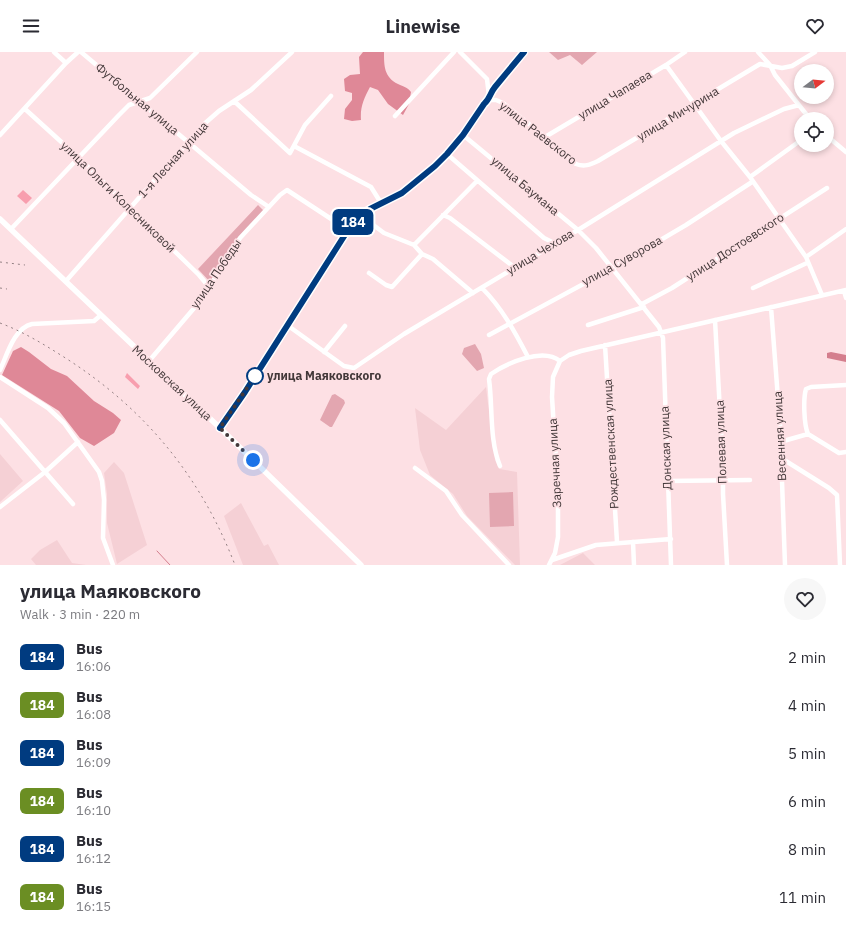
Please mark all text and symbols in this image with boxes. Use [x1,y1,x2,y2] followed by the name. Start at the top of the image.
[20,15,42,37] icon: menu
[386,15,460,38] text: Linewise
[804,15,826,37] icon: heart
[92,59,183,138] street label: Футбольная улица
[794,64,834,104] north arrow
[794,64,834,152] map controls
[575,66,655,122] street label: улица Чапаева
[634,83,722,144] street label: улица Мичурина
[497,98,580,168] street label: улица Раевского
[794,112,834,152] button: locate
[134,118,211,201] street label: 1-я Лесная улица
[58,138,179,256] street label: улица Ольги Колесниковой
[488,153,563,219] street label: улица Баумана
[330,209,376,235] line badge: 184
[683,209,787,284] street label: улица Достоевского
[340,213,366,231] text: 184
[503,225,577,278] street label: улица Чехова
[579,232,665,289] street label: улица Суворова
[187,236,244,311] street label: улица Победы
[129,342,216,424] street label: Московская улица
[246,367,264,385] marker: улица Маяковского
[267,368,382,383] place label: улица Маяковского
[600,378,621,509] street label: Рождественская улица
[770,390,789,481] street label: Весенняя улица
[712,399,729,484] street label: Полевая улица
[657,405,674,490] street label: Донская улица
[545,417,564,508] street label: Заречная улица
[243,450,263,470] your location
[784,578,826,620] button: heart
[20,579,201,603] text: улица Маяковского
[20,606,140,623] text: Walk · 3 min · 220 m
[76,639,103,658] text: Bus
[29,648,55,666] text: 184
[788,648,826,667] text: 2 min
[76,658,111,675] text: 16:06
[76,687,103,706] text: Bus
[29,696,55,714] text: 184
[788,696,826,715] text: 4 min
[76,706,111,723] text: 16:08
[76,735,103,754] text: Bus
[29,744,55,762] text: 184
[788,744,826,763] text: 5 min
[76,754,111,771] text: 16:09
[76,783,103,802] text: Bus
[29,792,55,810] text: 184
[788,792,826,811] text: 6 min
[76,802,111,819] text: 16:10
[76,831,103,850] text: Bus
[29,840,55,858] text: 184
[788,840,826,859] text: 8 min
[76,850,111,867] text: 16:12
[76,879,103,898] text: Bus
[29,888,55,906] text: 184
[779,888,826,907] text: 11 min
[76,898,111,915] text: 16:15

